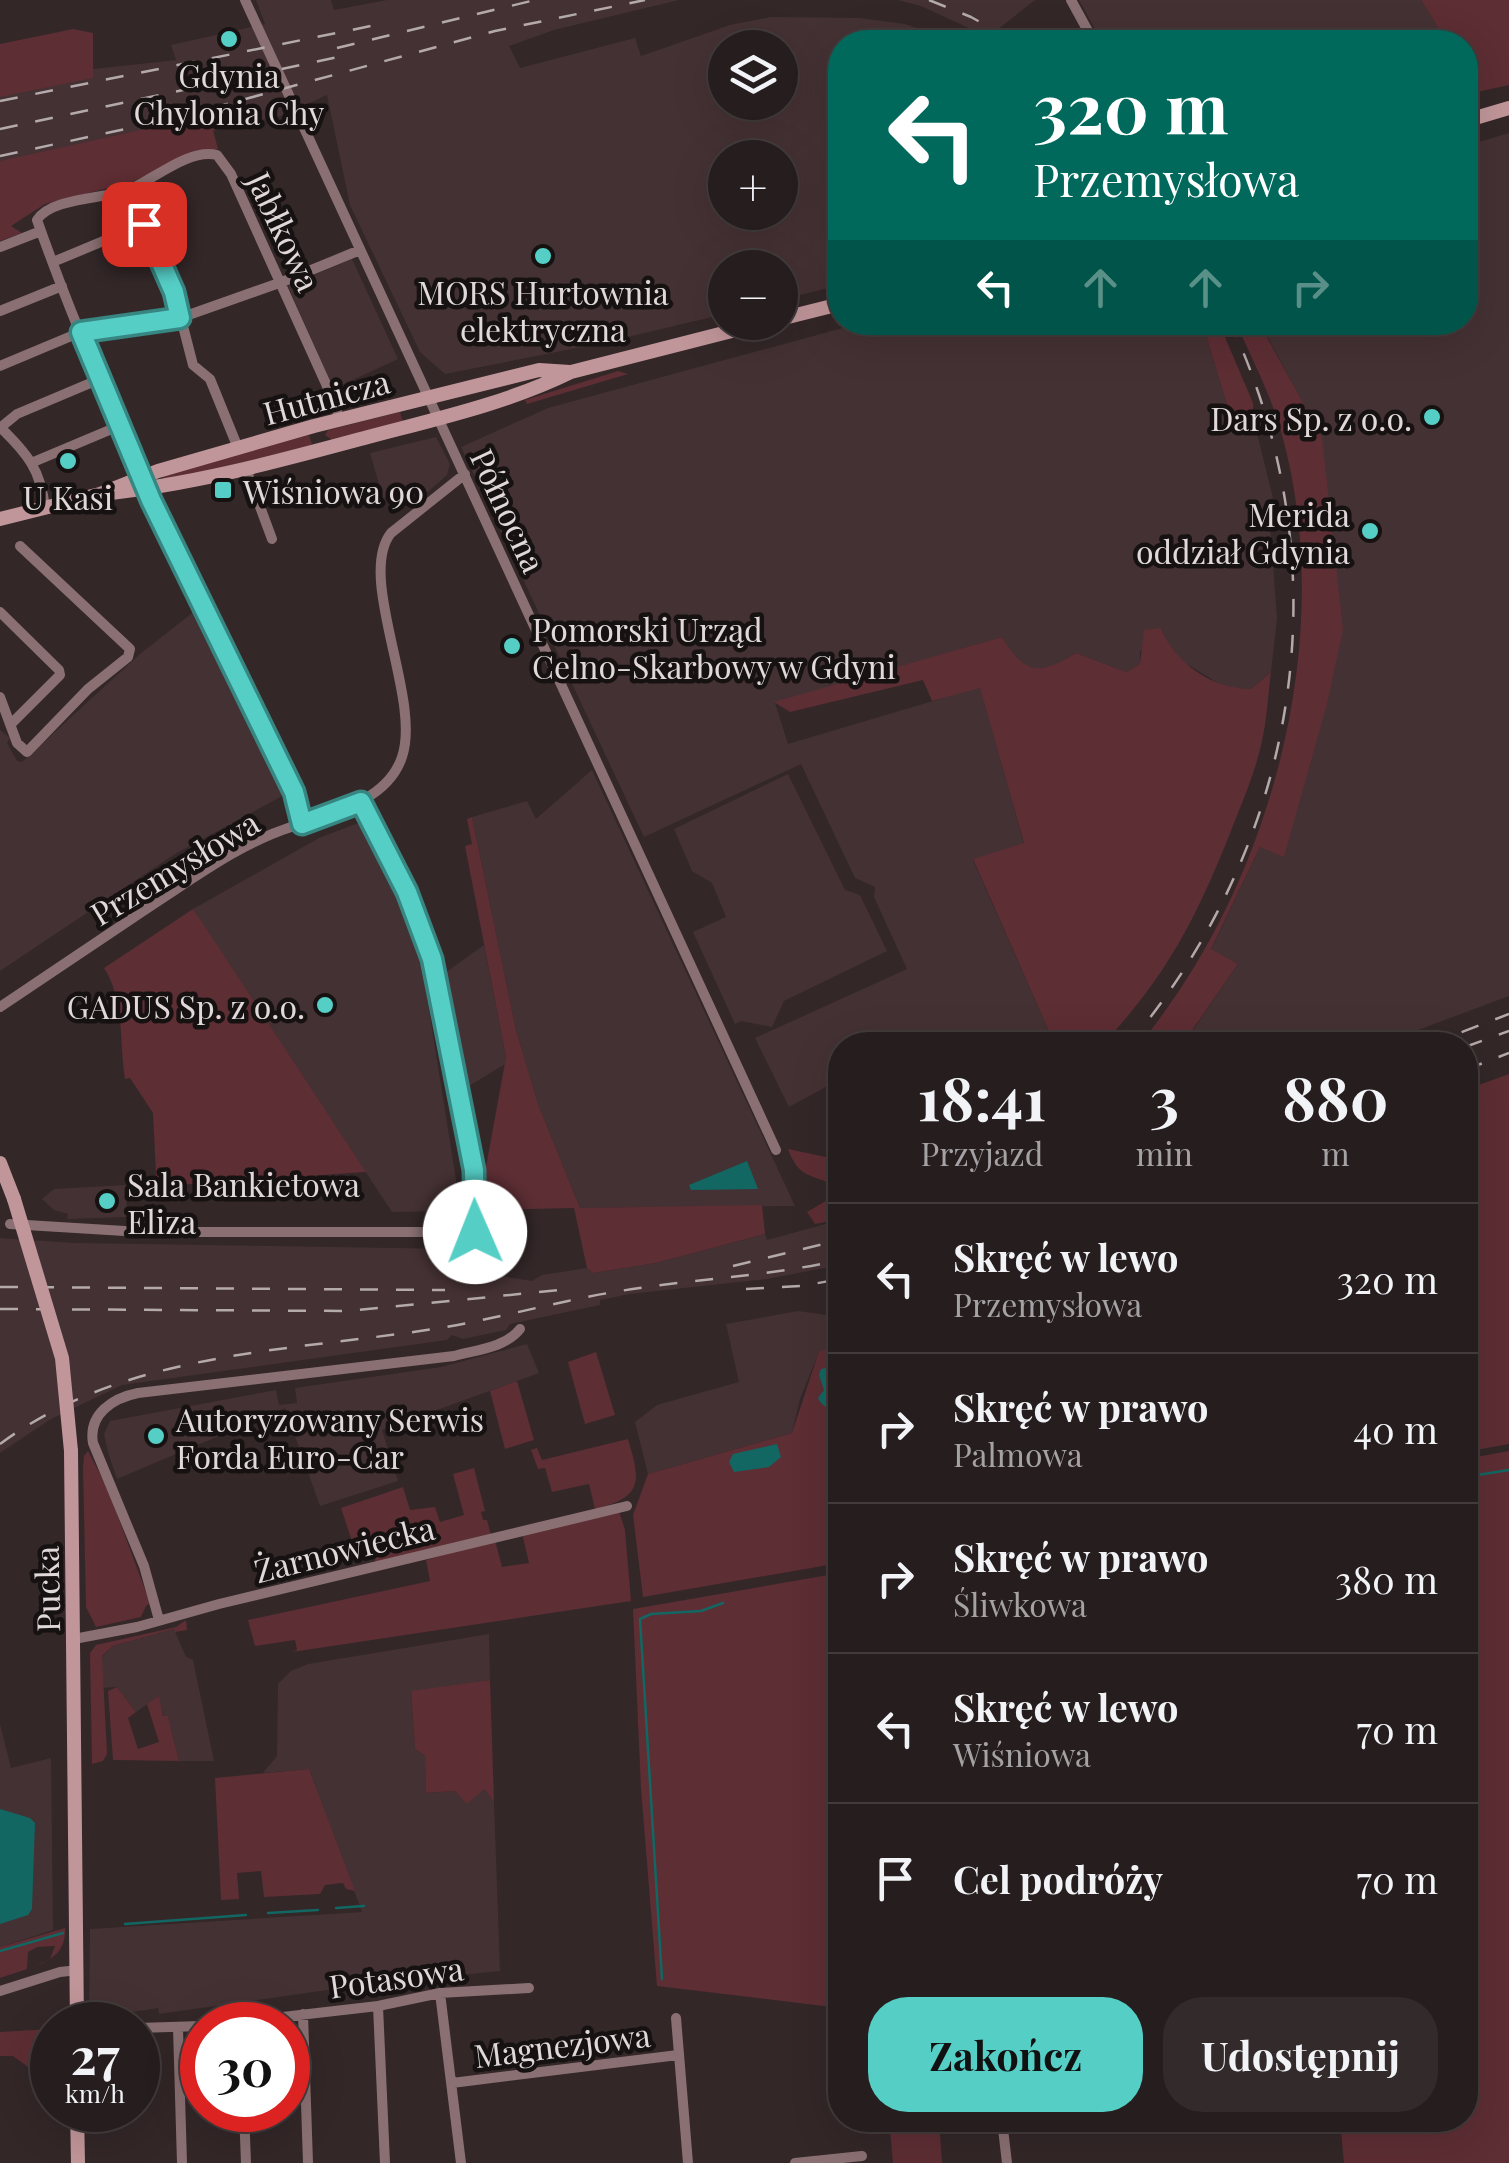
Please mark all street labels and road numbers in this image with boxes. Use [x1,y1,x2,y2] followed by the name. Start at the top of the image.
[238,163,331,298] street label: Jabłkowa
[258,359,394,433] street label: Hutnicza
[462,441,556,579] street label: Północna
[82,800,266,934] street label: Przemysłowa
[249,1505,439,1591] street label: Żarnowiecka
[24,1546,68,1632] street label: Pucka
[326,1945,466,2007] street label: Potasowa
[471,2012,653,2076] street label: Magnezjowa

